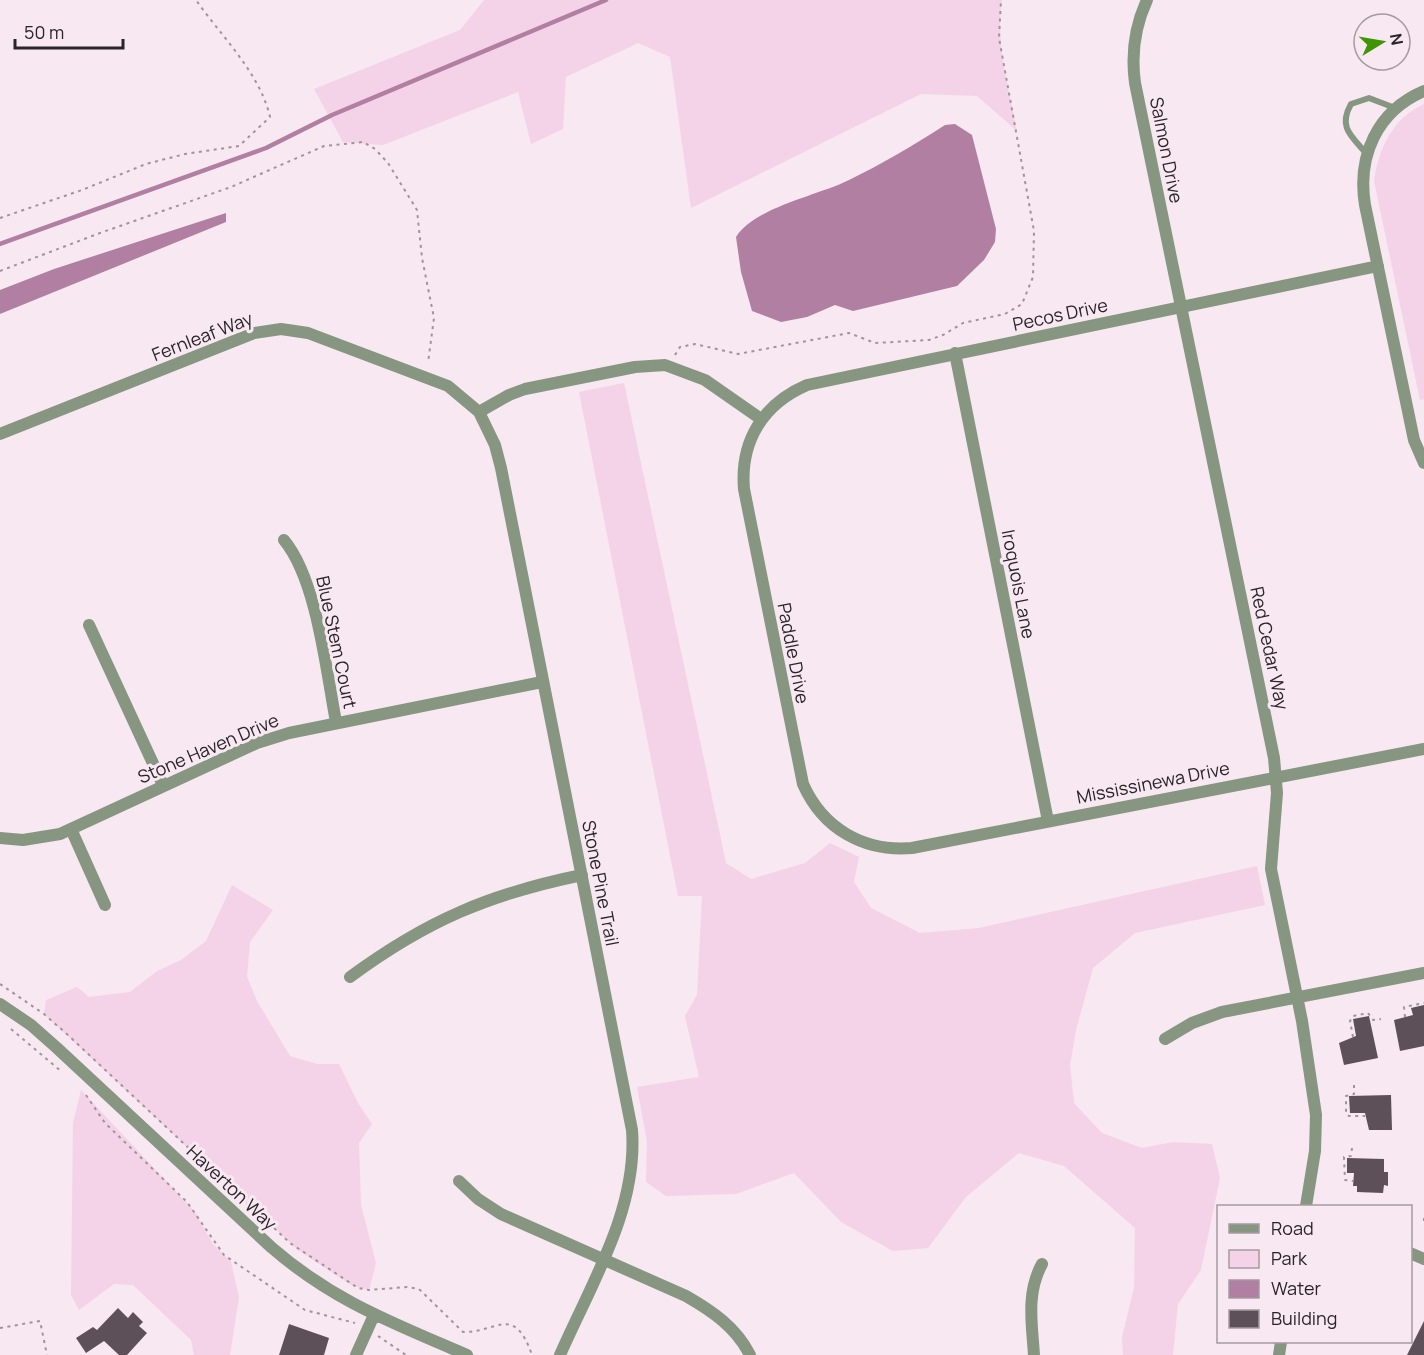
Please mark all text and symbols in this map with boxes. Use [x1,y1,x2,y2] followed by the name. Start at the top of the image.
[15,12,123,50] scale bar
[1352,12,1412,72] north arrow
[24,20,64,44] text: 50 m
[1385,31,1409,47] text: N
[1145,95,1189,205] street label: Salmon Drive
[1010,292,1110,336] street label: Pecos Drive
[148,306,256,366] street label: Fernleaf Way
[997,527,1041,641] street label: Iroquois Lane
[311,573,363,711] street label: Blue Stem Court
[1245,584,1295,712] street label: Red Cedar Way
[772,601,816,705] street label: Paddle Drive
[134,708,282,788] street label: Stone Haven Drive
[1074,755,1232,809] street label: Mississinewa Drive
[577,818,625,948] street label: Stone Pine Trail
[182,1139,282,1235] street label: Haverton Way
[1217,1205,1412,1343] legend
[1271,1216,1314,1240] text: Road
[1271,1246,1308,1270] text: Park
[1271,1276,1321,1300] text: Water
[1271,1306,1337,1330] text: Building

